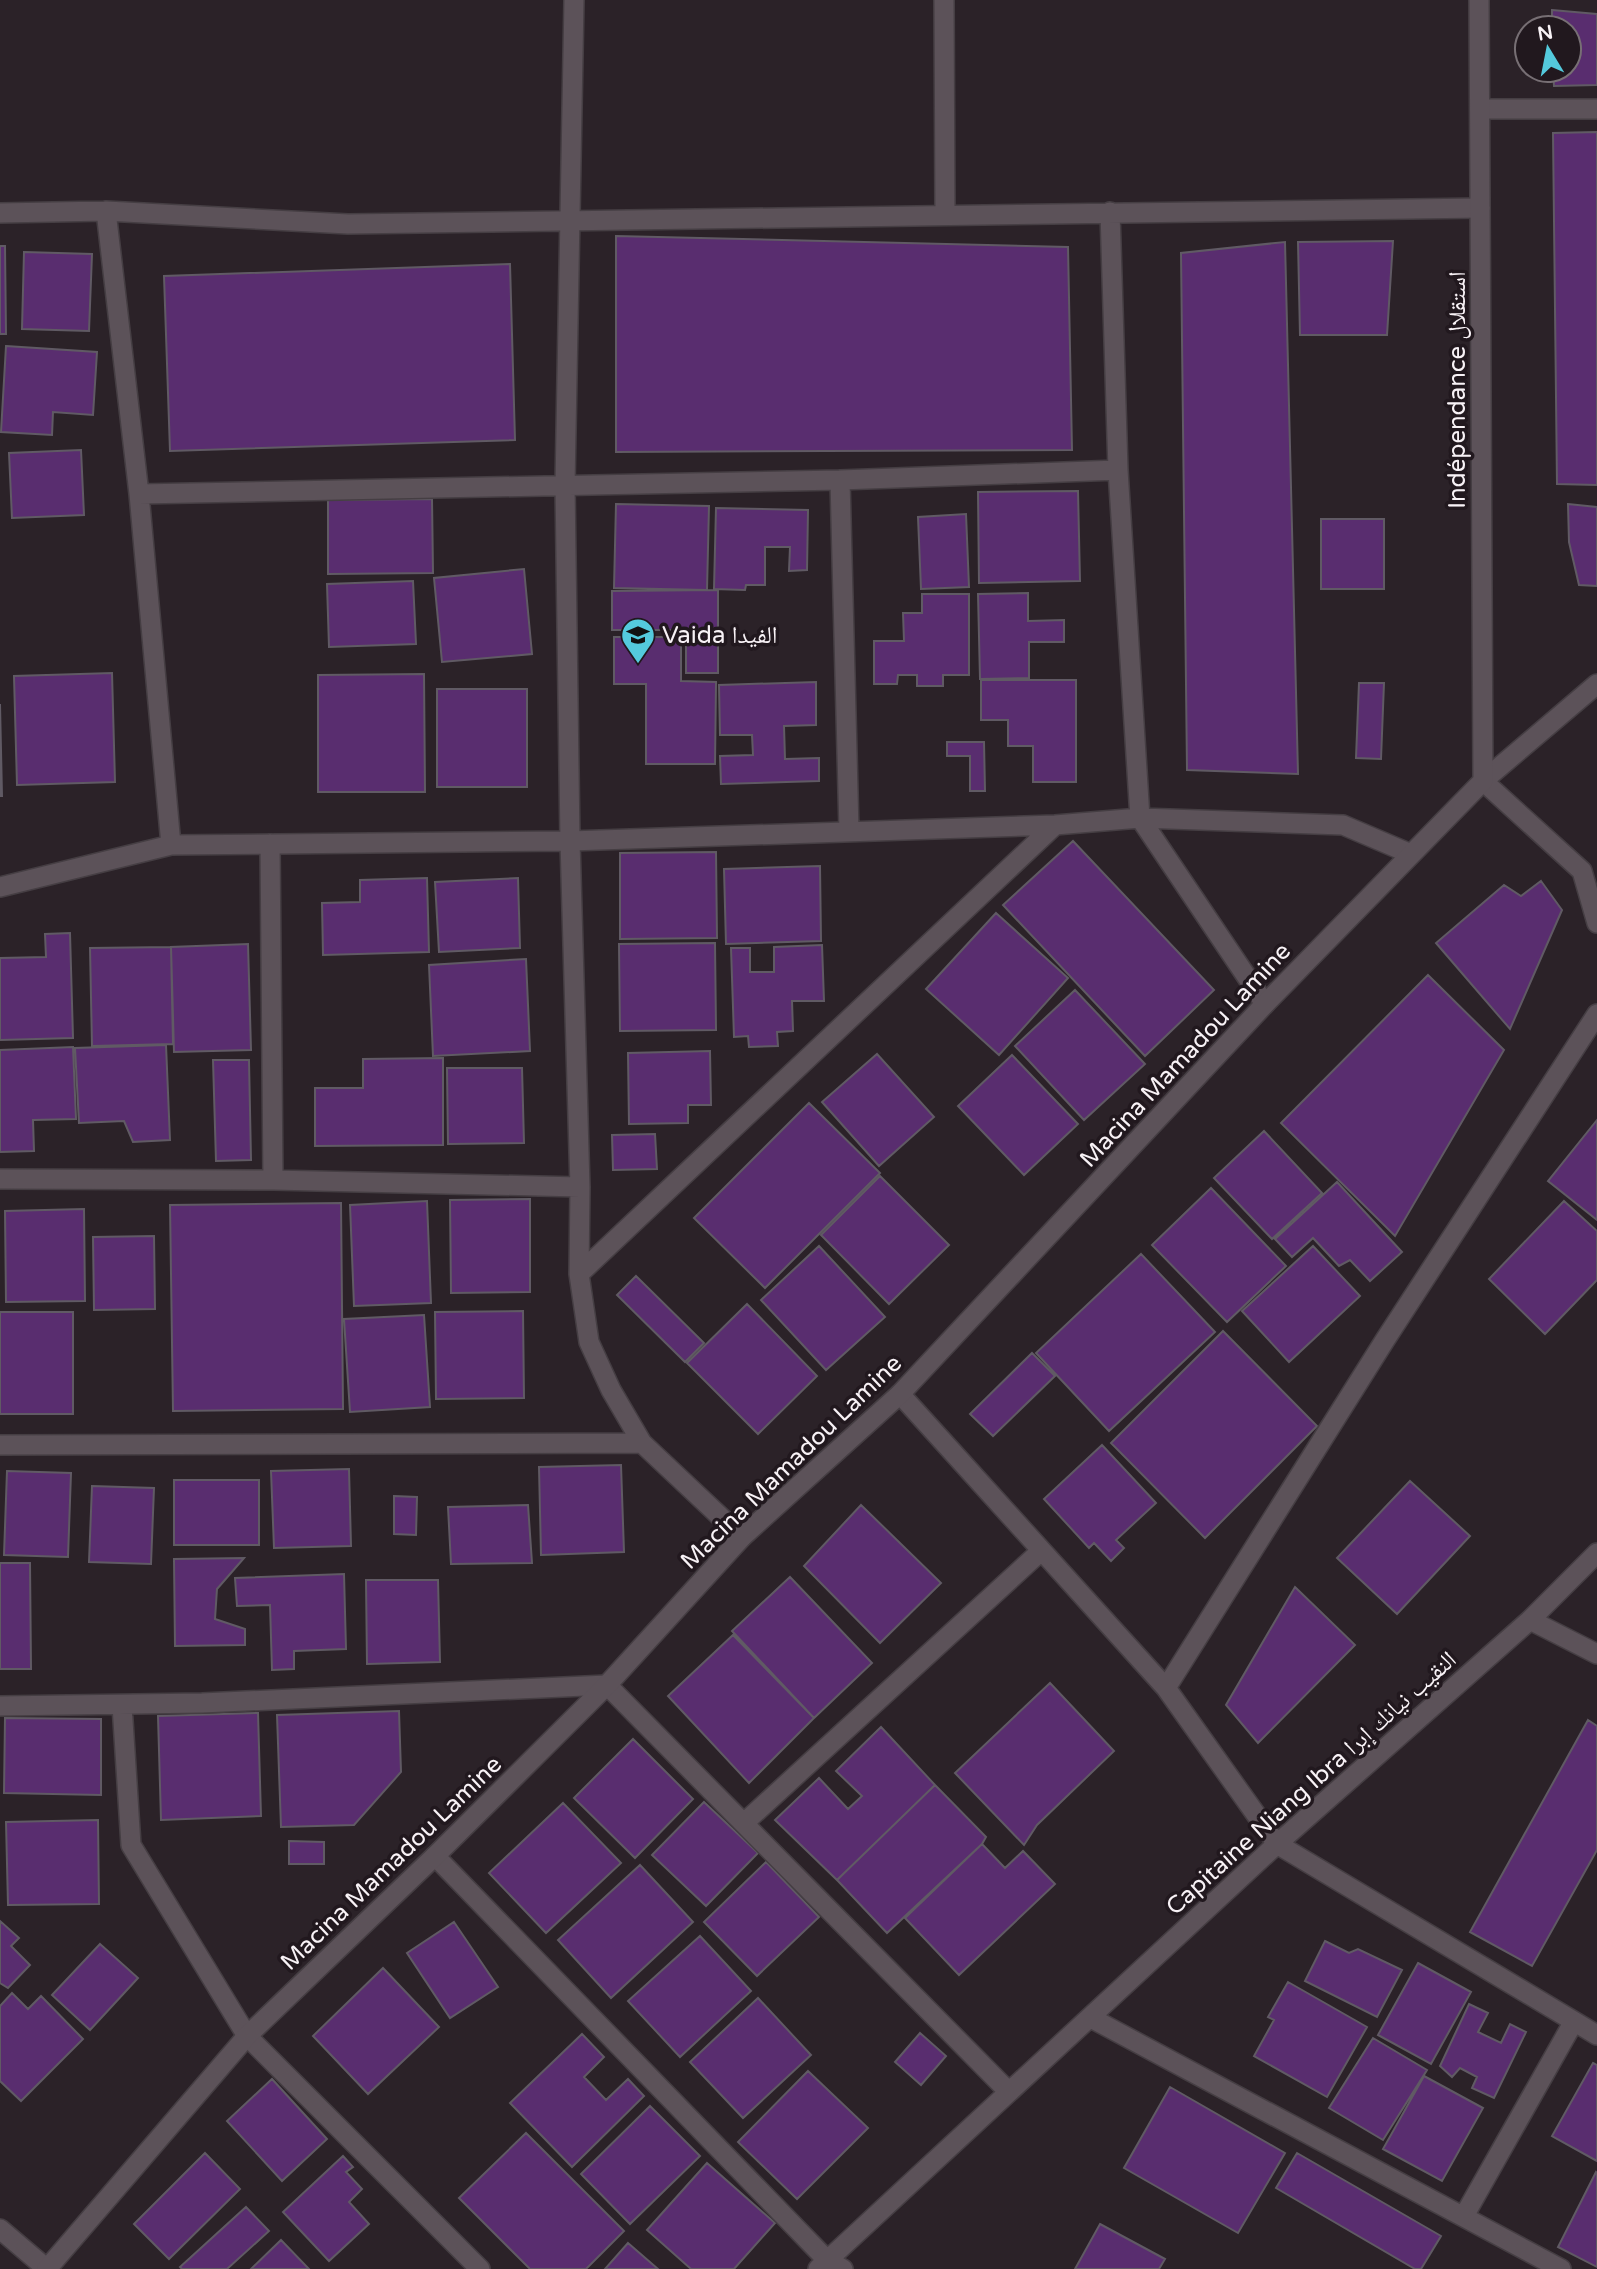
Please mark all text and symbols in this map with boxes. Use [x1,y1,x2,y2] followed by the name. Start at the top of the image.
[1513,14,1583,84] north arrow
[1536,21,1555,45] text: N
[1443,271,1472,509] street label: Indépendance استقلال
[619,616,657,665] school or university icon: Vaida الفيدا
[662,621,778,650] place label: Vaida الفيدا
[1074,937,1297,1174] street label: Macina Mamadou Lamine
[675,1349,908,1576] street label: Macina Mamadou Lamine
[1160,1645,1463,1922] street label: Capitaine Niang Ibra النقيب نيانك إبرا
[275,1750,508,1977] street label: Macina Mamadou Lamine

